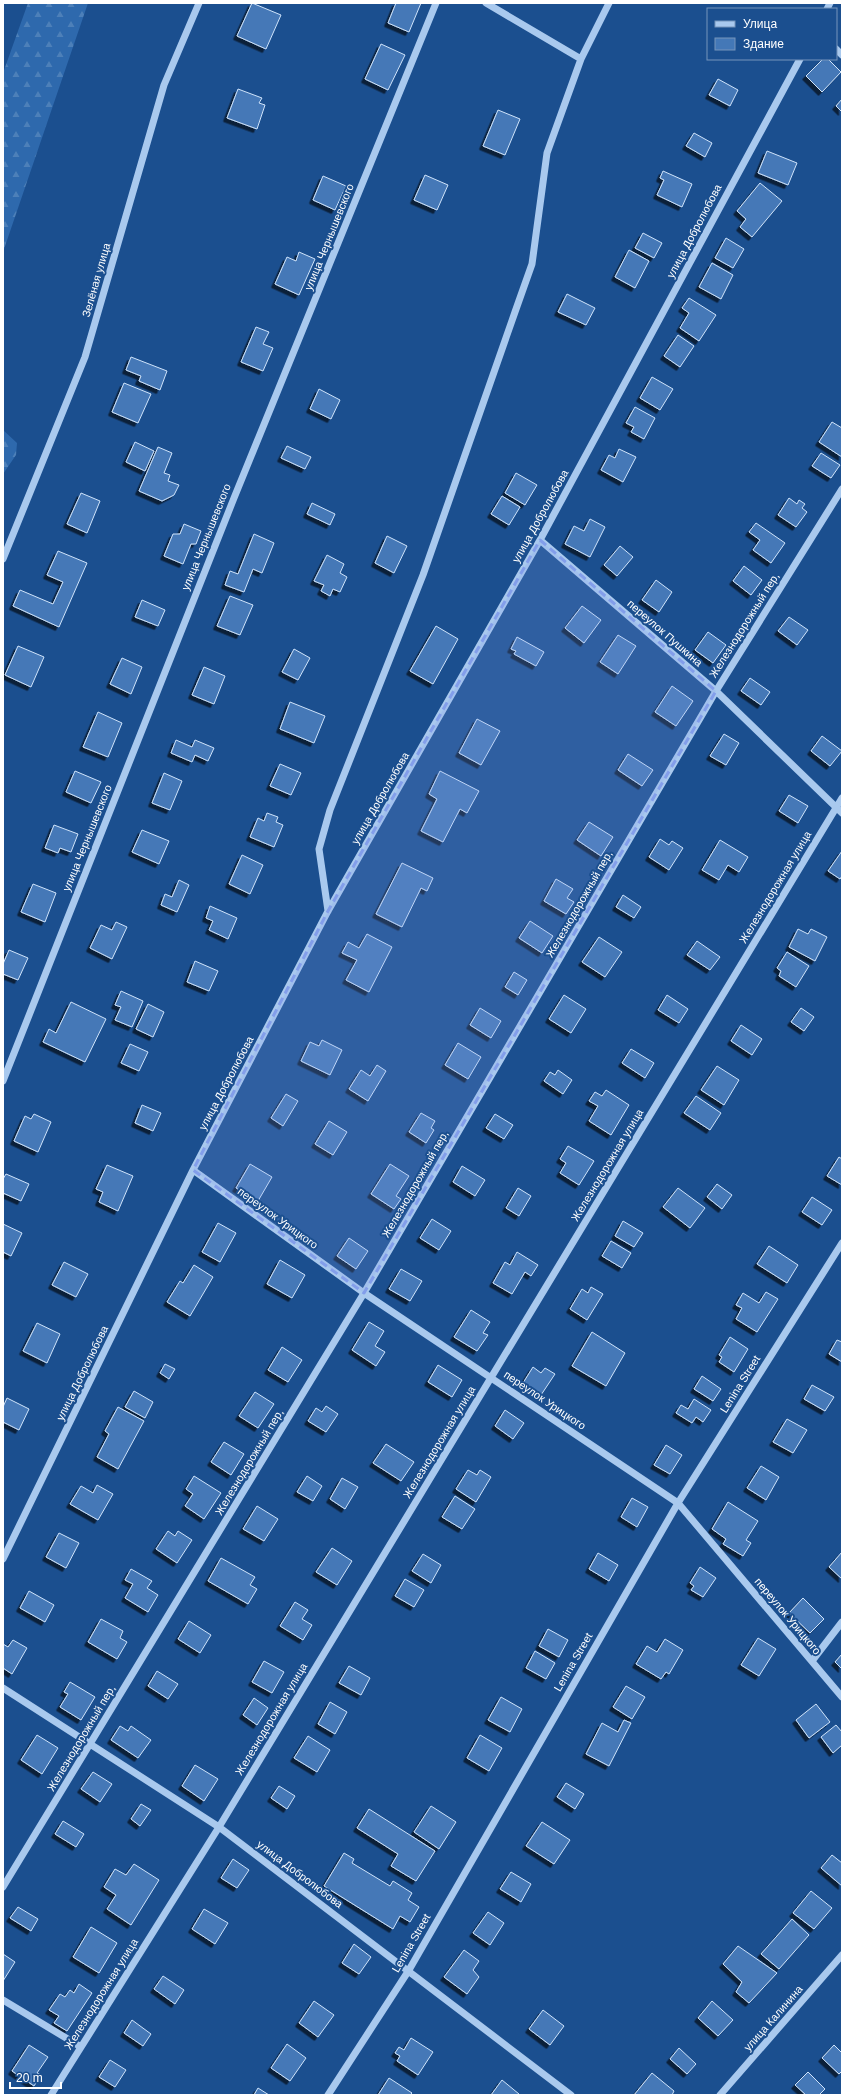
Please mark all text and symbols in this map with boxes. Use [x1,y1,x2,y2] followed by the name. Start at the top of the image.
[707,8,837,60] legend
[743,17,777,31] text: Улица
[743,37,784,51] text: Здание
[664,181,724,280] street label: улица Добролюбова
[302,182,356,292] street label: улица Чернышевского
[80,241,113,318] street label: Зелёная улица
[509,467,571,564] street label: улица Добролюбова
[179,482,233,592] street label: улица Чернышевского
[707,570,781,680] street label: Железнодорожный пер,
[625,597,706,669] street label: переулок Пушкина
[349,749,412,846] street label: улица Добролюбова
[60,783,114,893] street label: улица Чернышевского
[737,828,814,945] street label: Железнодорожная улица
[543,848,615,960] street label: Железнодорожный пер,
[196,1033,256,1132] street label: улица Добролюбова
[569,1106,646,1223] street label: Железнодорожная улица
[379,1128,451,1240] street label: Железнодорожный пер,
[236,1185,320,1251] street label: переулок Урицкого
[54,1323,111,1422] street label: улица Добролюбова
[718,1353,762,1415] street label: Lenina Street
[502,1368,588,1432] street label: переулок Урицкого
[401,1383,478,1500] street label: Железнодорожная улица
[213,1407,285,1517] street label: Железнодорожный пер,
[753,1575,823,1657] street label: переулок Урицкого
[551,1631,595,1693] street label: Lenina Street
[233,1660,310,1777] street label: Железнодорожная улица
[45,1683,117,1793] street label: Железнодорожный пер,
[255,1838,346,1911] street label: улица Добролюбова
[389,1912,433,1974] street label: Lenina Street
[62,1936,141,2052] street label: Железнодорожная улица
[741,1982,805,2053] street label: улица Калинина
[10,2064,61,2090] scale bar
[16,2071,43,2085] text: 20 m

